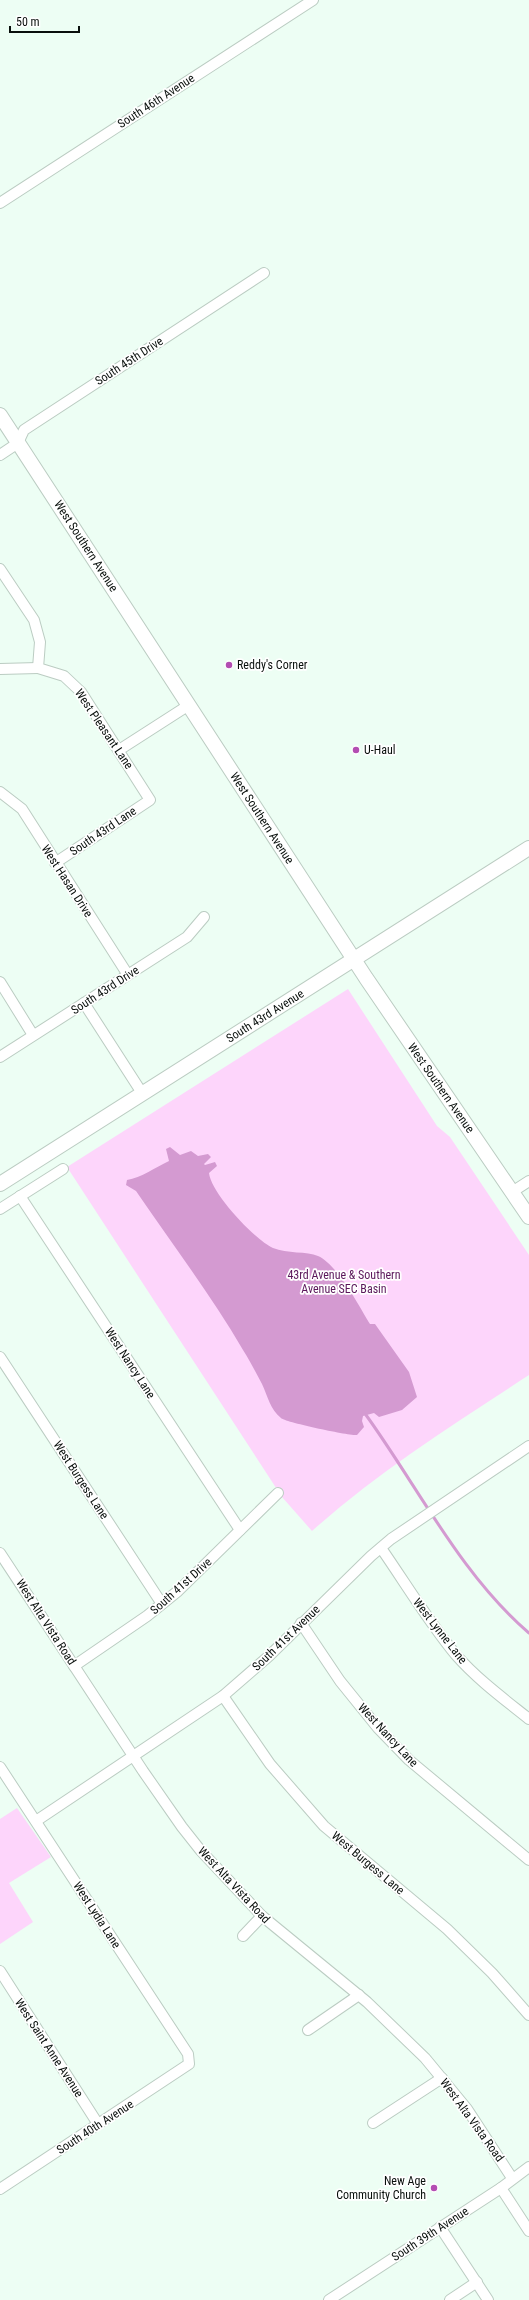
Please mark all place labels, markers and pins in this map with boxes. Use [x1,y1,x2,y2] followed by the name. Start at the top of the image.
[237,658,308,672] place label: Reddy's Corner
[224,660,234,670] marker: Reddy's Corner
[364,743,395,757] place label: U-Haul
[351,745,361,755] marker: U-Haul
[336,2174,426,2202] place label: New Age Community Church
[429,2183,439,2193] marker: New Age Community Church

